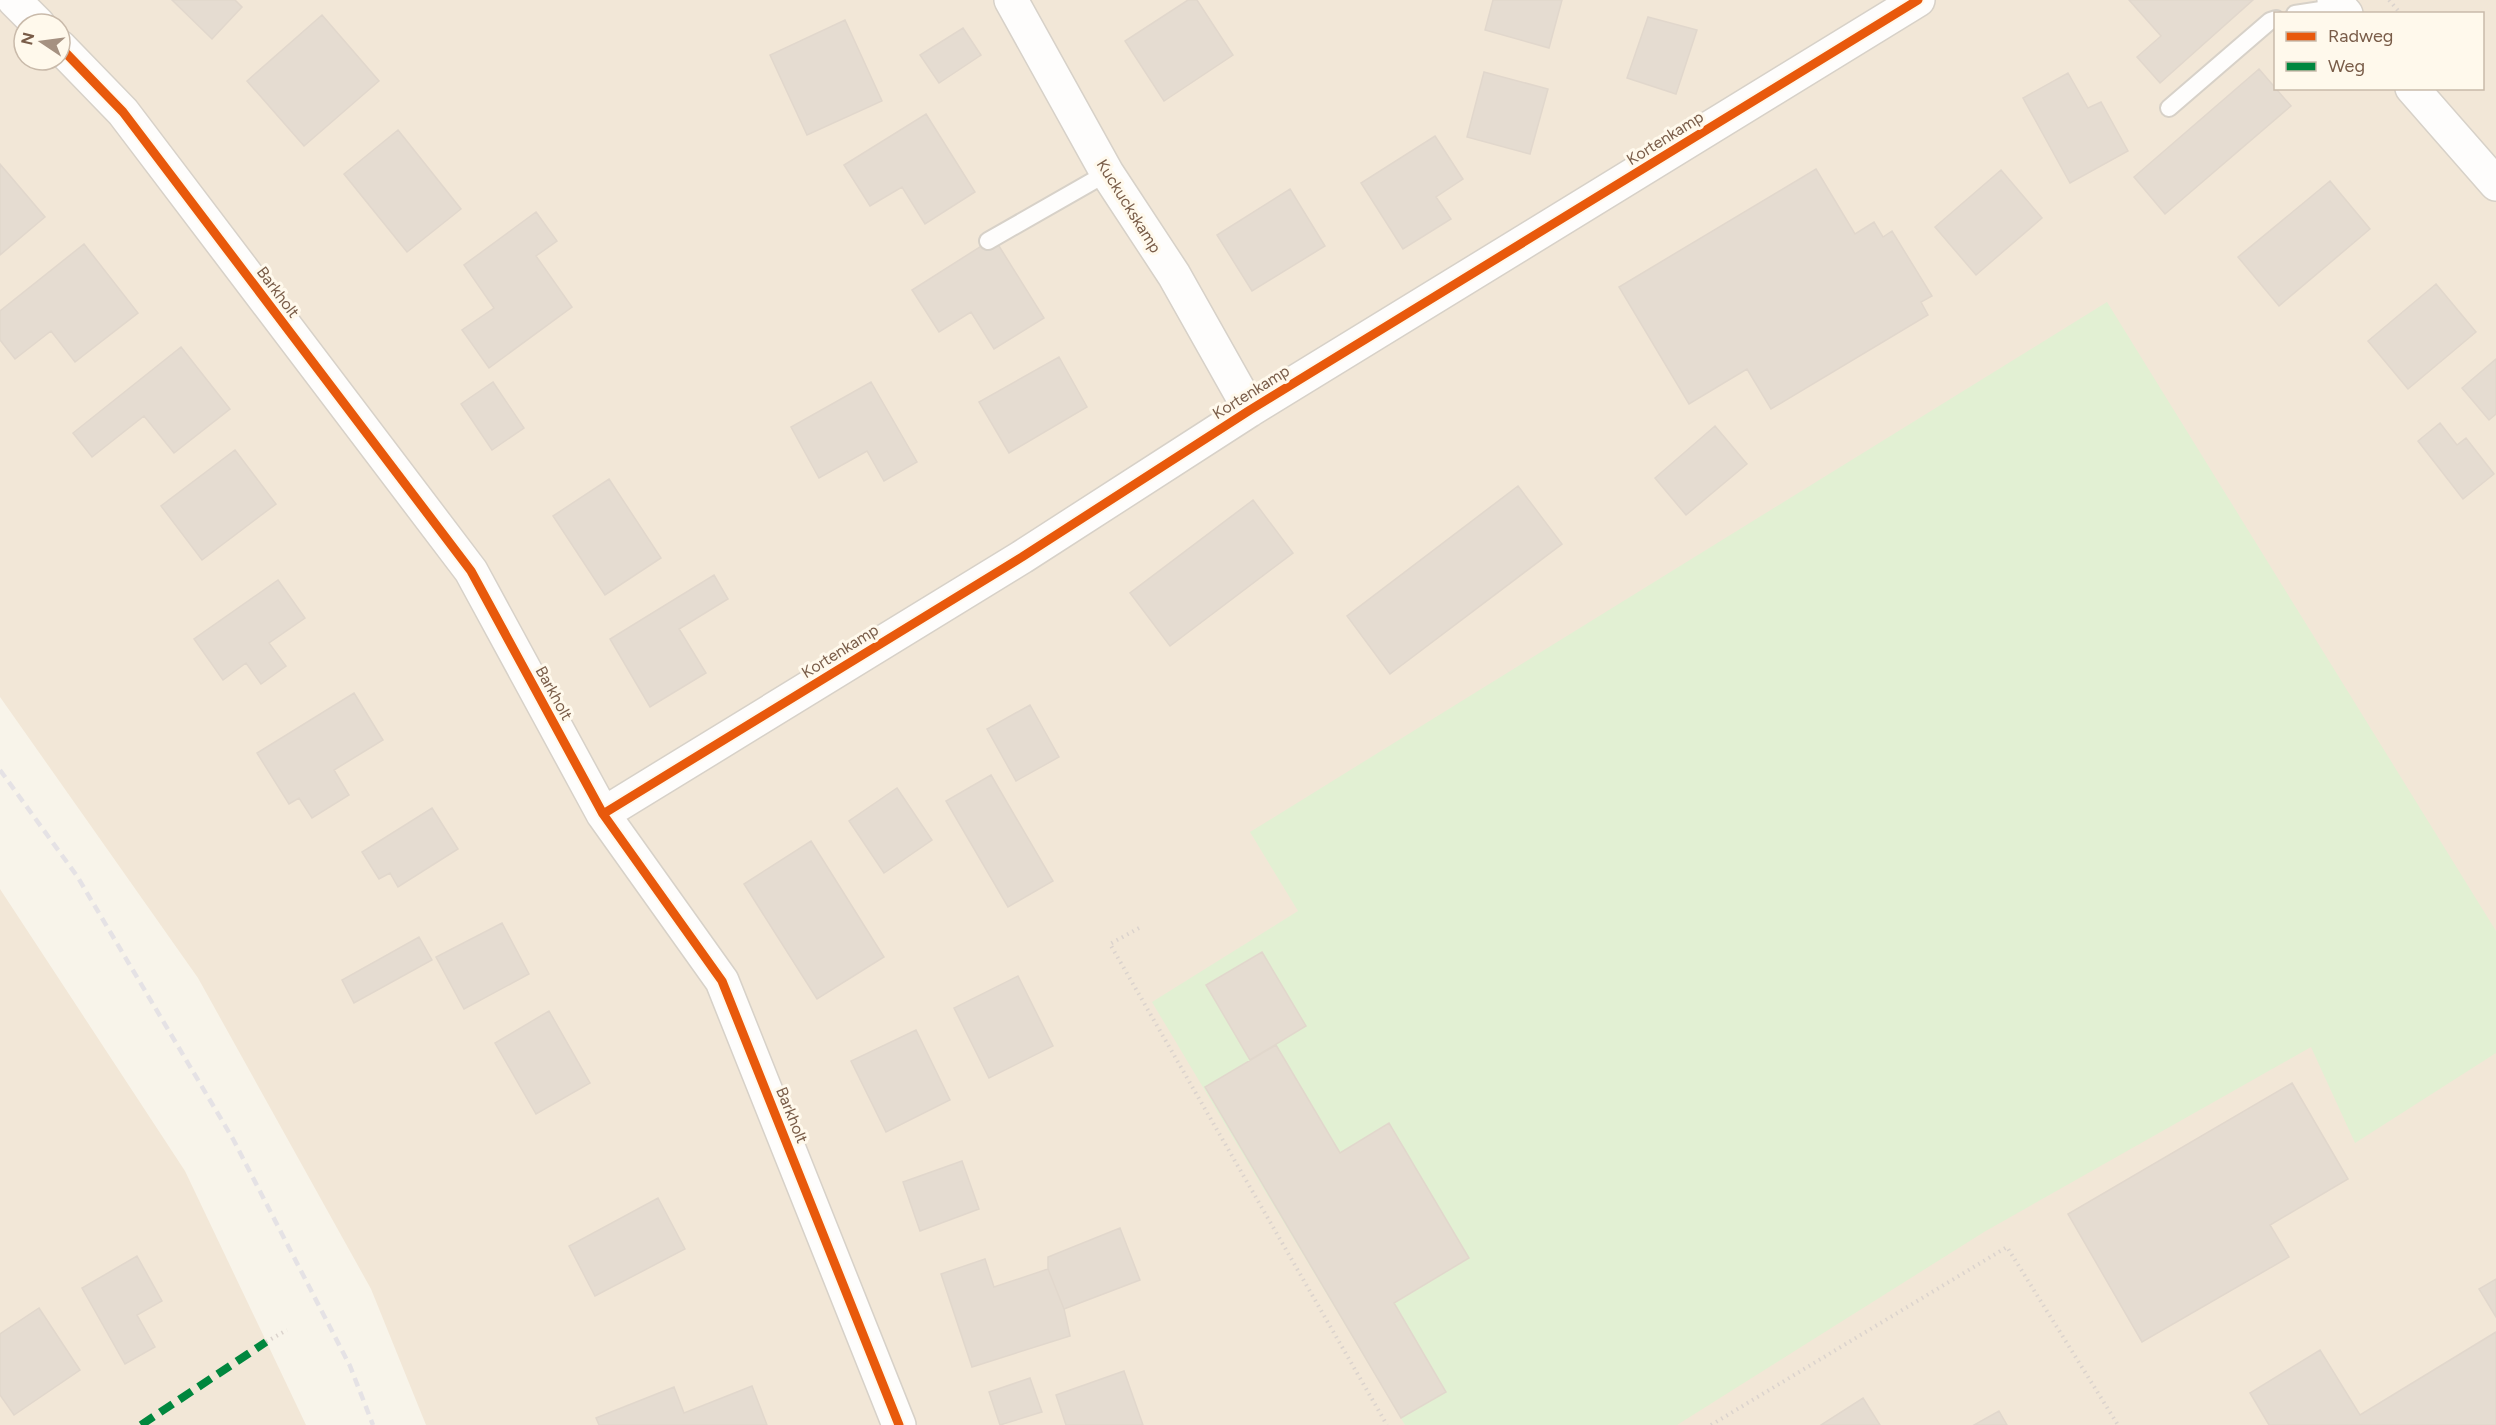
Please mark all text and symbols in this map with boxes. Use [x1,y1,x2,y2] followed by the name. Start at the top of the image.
[12,12,72,72] north arrow
[2274,12,2484,90] legend
[2328,25,2393,47] text: Radweg
[17,31,39,47] text: N
[2328,55,2365,77] text: Weg
[1623,107,1707,169] street label: Kortenkamp
[1093,156,1165,256] street label: Kuckuckskamp
[253,263,303,321] street label: Barkholt
[1209,361,1293,423] street label: Kortenkamp
[798,620,882,682] street label: Kortenkamp
[531,663,577,723] street label: Barkholt
[772,1084,812,1146] street label: Barkholt

